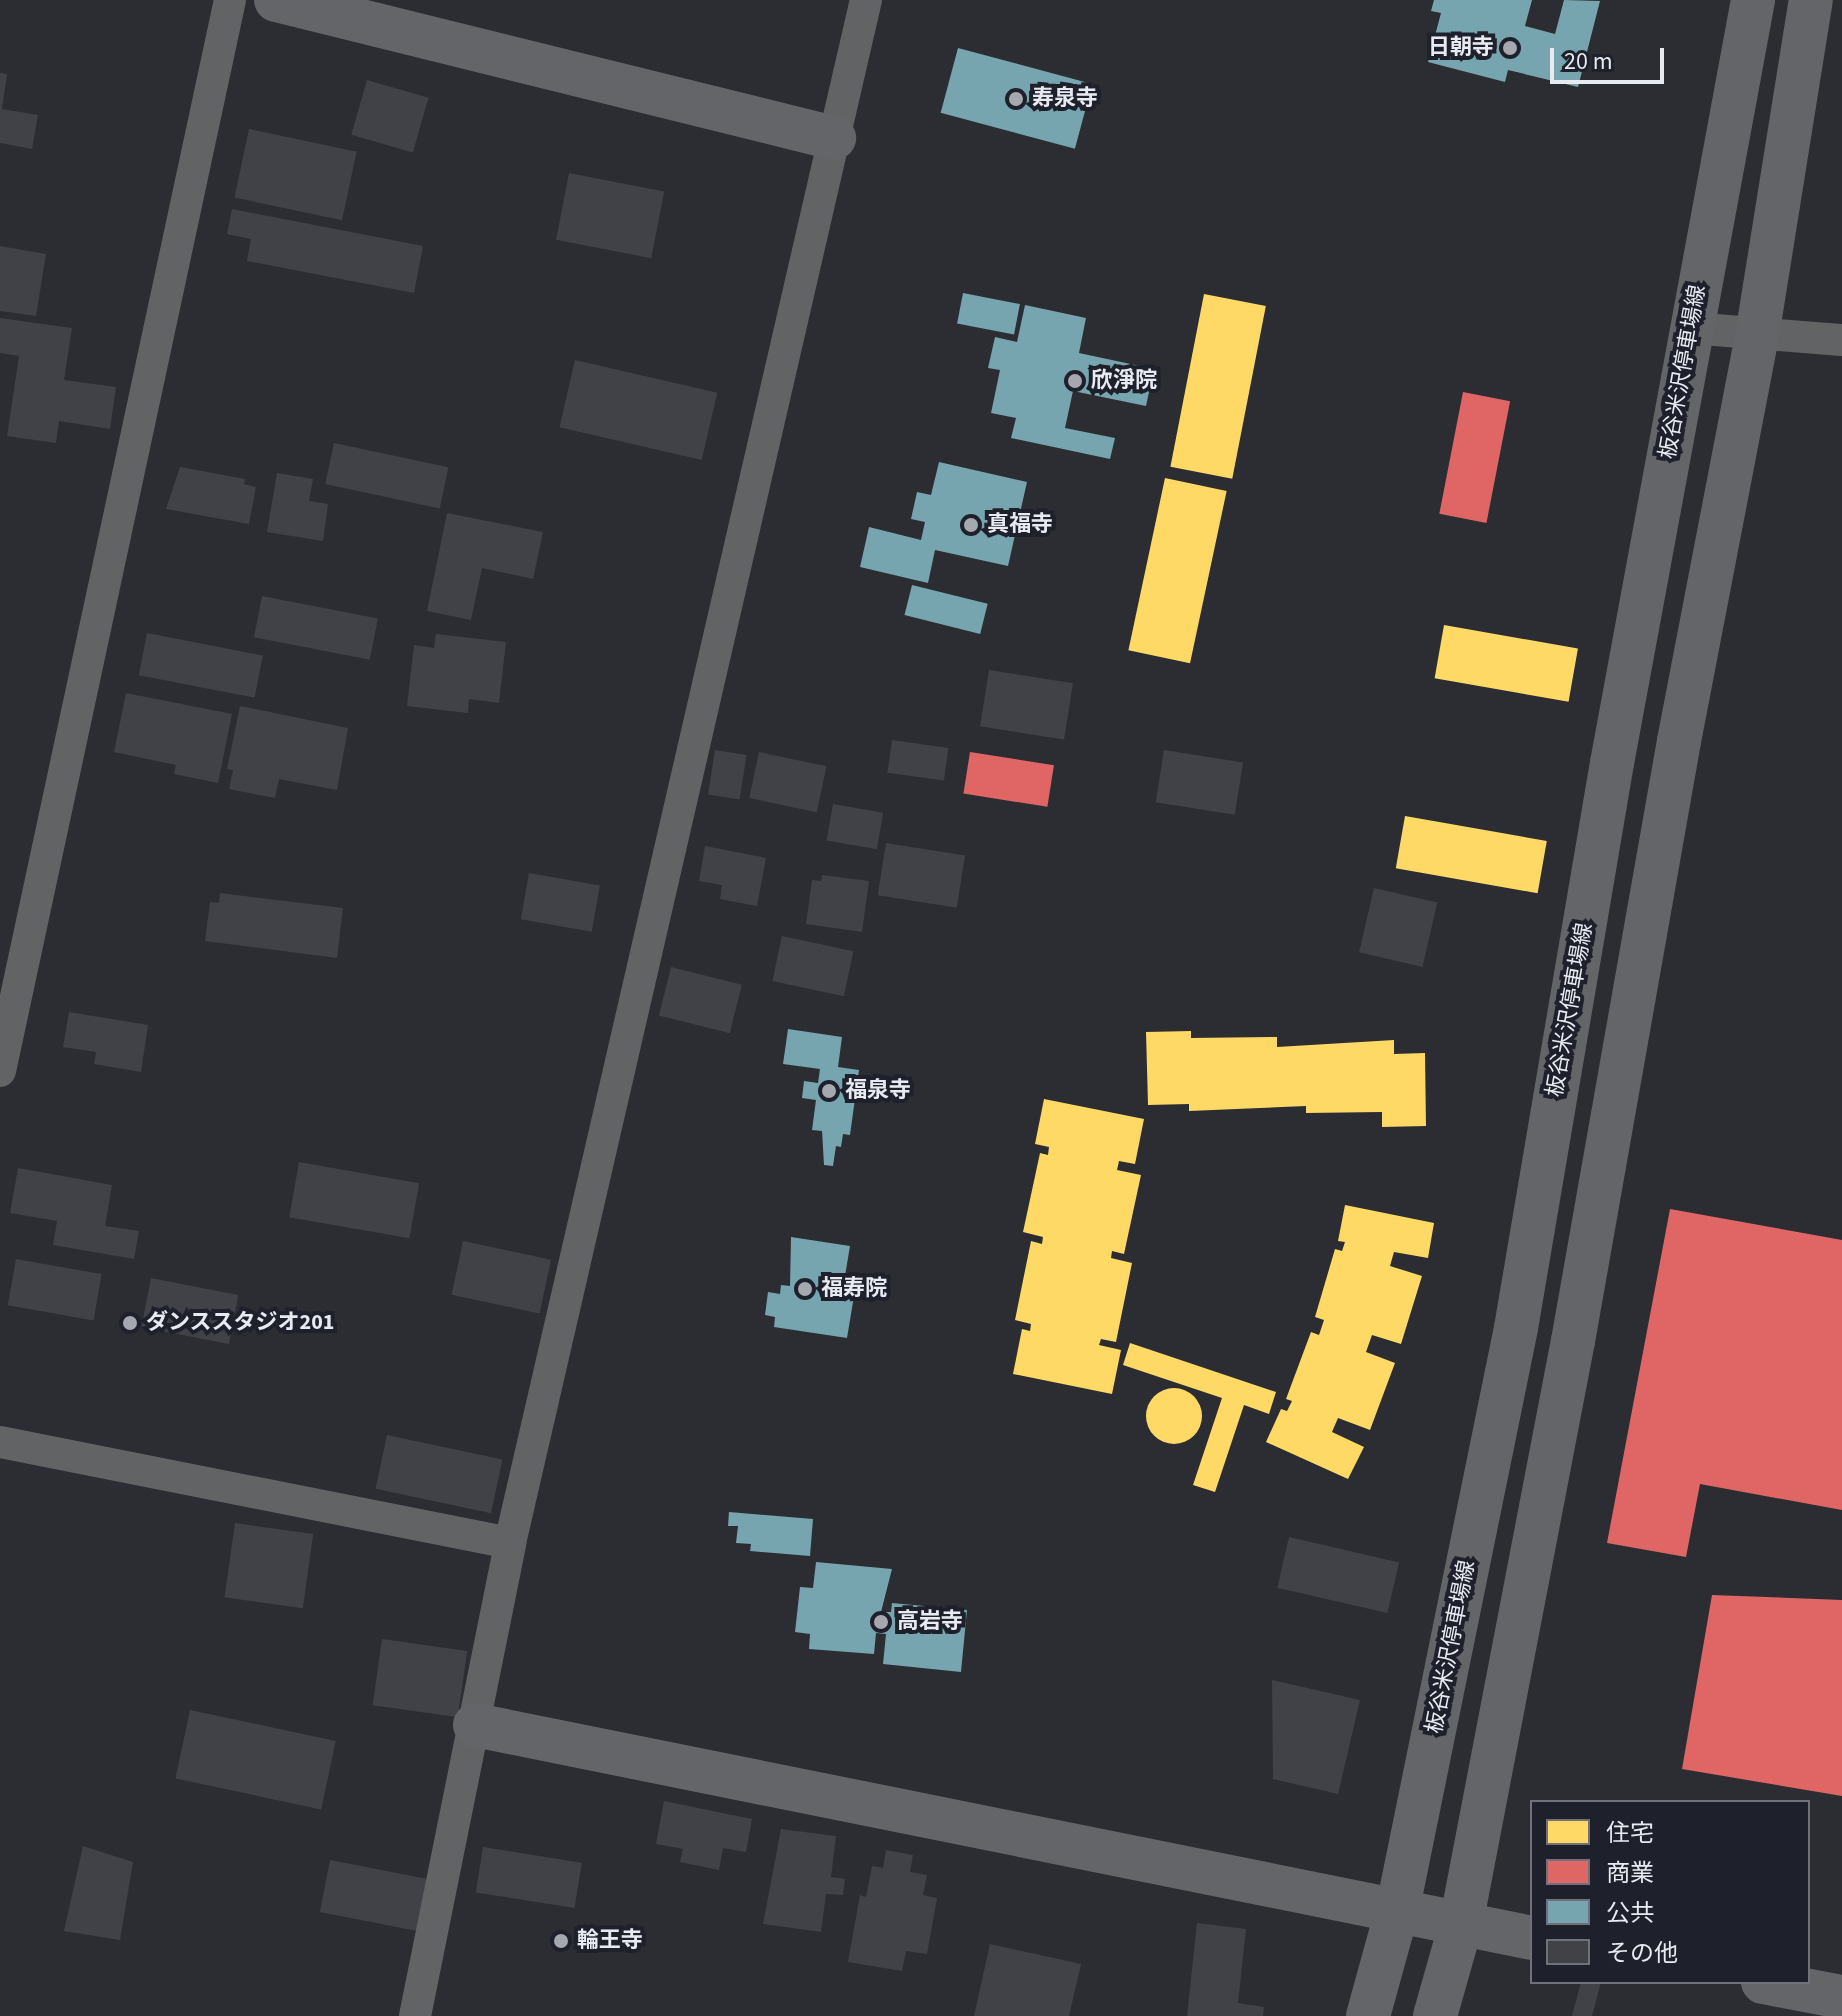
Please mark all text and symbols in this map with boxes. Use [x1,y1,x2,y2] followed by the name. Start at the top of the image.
[1554,32,1668,82] scale bar
[1428,35,1494,61] place label: 日朝寺
[1501,39,1519,57] marker: 日朝寺
[1564,44,1613,79] text: 20 m
[1032,86,1098,112] place label: 寿泉寺
[1007,90,1025,108] marker: 寿泉寺
[1655,283,1711,461] street label: 板谷米沢停車場線
[1091,368,1157,394] place label: 欣淨院
[1066,372,1084,390] marker: 欣淨院
[987,512,1053,538] place label: 真福寺
[962,516,980,534] marker: 真福寺
[1542,921,1598,1099] street label: 板谷米沢停車場線
[845,1078,911,1104] place label: 福泉寺
[820,1082,838,1100] marker: 福泉寺
[821,1276,887,1302] place label: 福寿院
[796,1280,814,1298] marker: 福寿院
[146,1310,335,1336] place label: ダンススタジオ201
[121,1314,139,1332] marker: ダンススタジオ201
[1421,1558,1481,1736] street label: 板谷米沢停車場線
[897,1609,963,1635] place label: 高岩寺
[872,1613,890,1631] marker: 高岩寺
[1530,1800,1810,1984] legend
[1606,1816,1654,1851] text: 住宅
[1606,1856,1654,1891] text: 商業
[1606,1896,1654,1931] text: 公共
[577,1928,643,1954] place label: 輪王寺
[552,1932,570,1950] marker: 輪王寺
[1606,1936,1678,1971] text: その他

